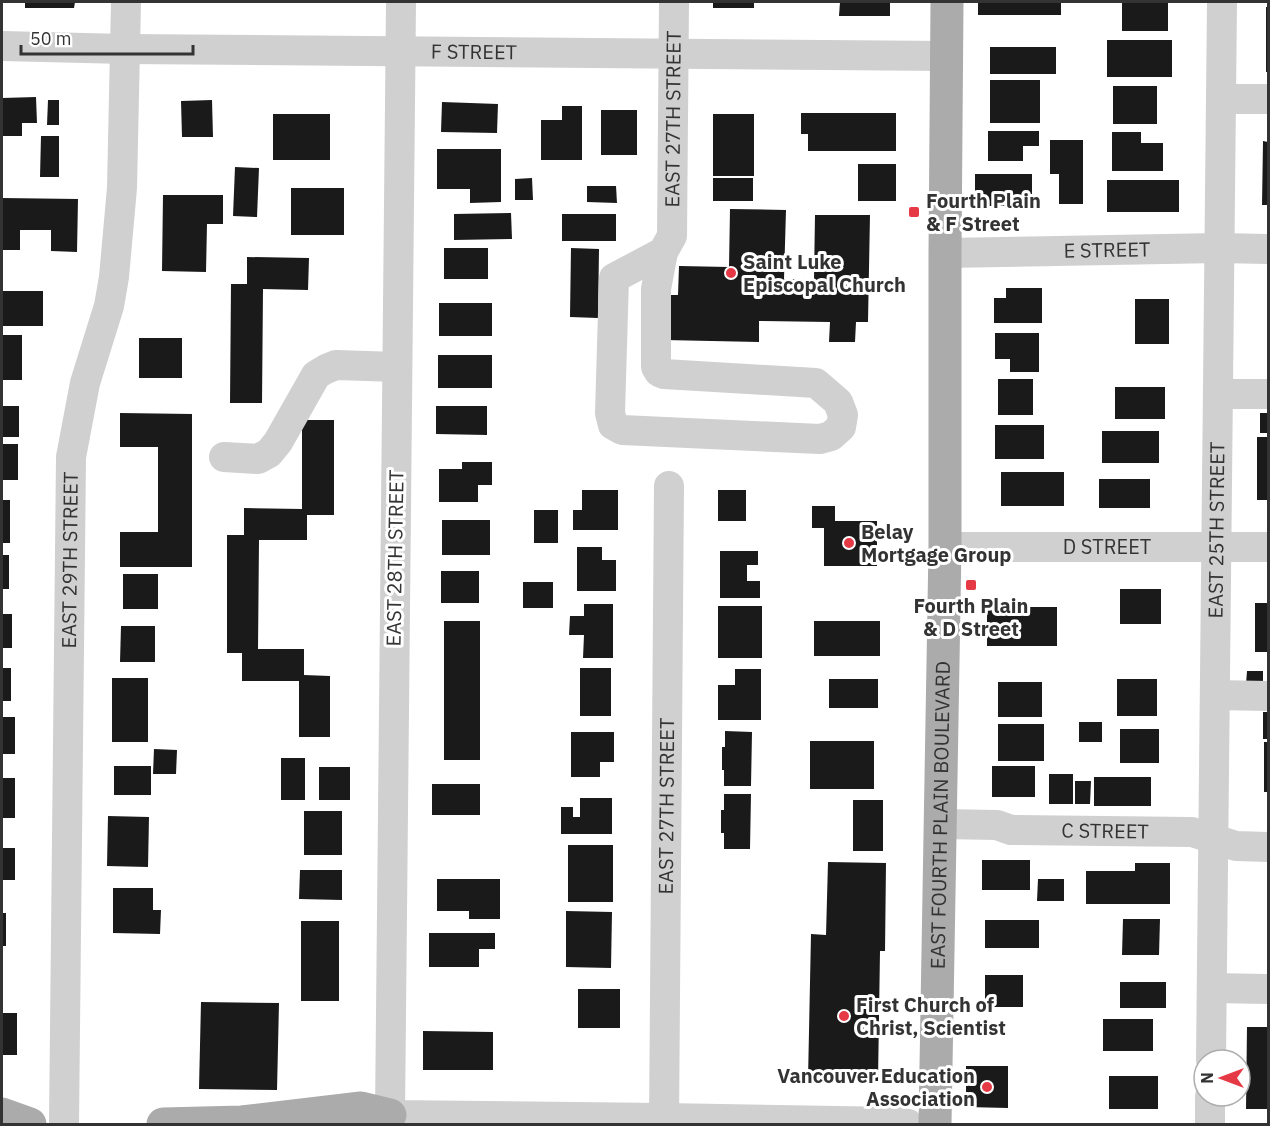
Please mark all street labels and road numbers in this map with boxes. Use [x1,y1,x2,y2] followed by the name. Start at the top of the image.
[658,30,687,207] street label: EAST 27TH STREET
[431,38,517,65] street label: F STREET
[1063,235,1151,264] street label: E STREET
[1202,441,1230,619] street label: EAST 25TH STREET
[379,469,410,647] street label: EAST 28TH STREET
[55,471,84,649] street label: EAST 29TH STREET
[1063,533,1151,560] street label: D STREET
[924,661,956,969] street label: EAST FOURTH PLAIN BOULEVARD
[652,717,680,895] street label: EAST 27TH STREET
[1061,817,1149,845] street label: C STREET

